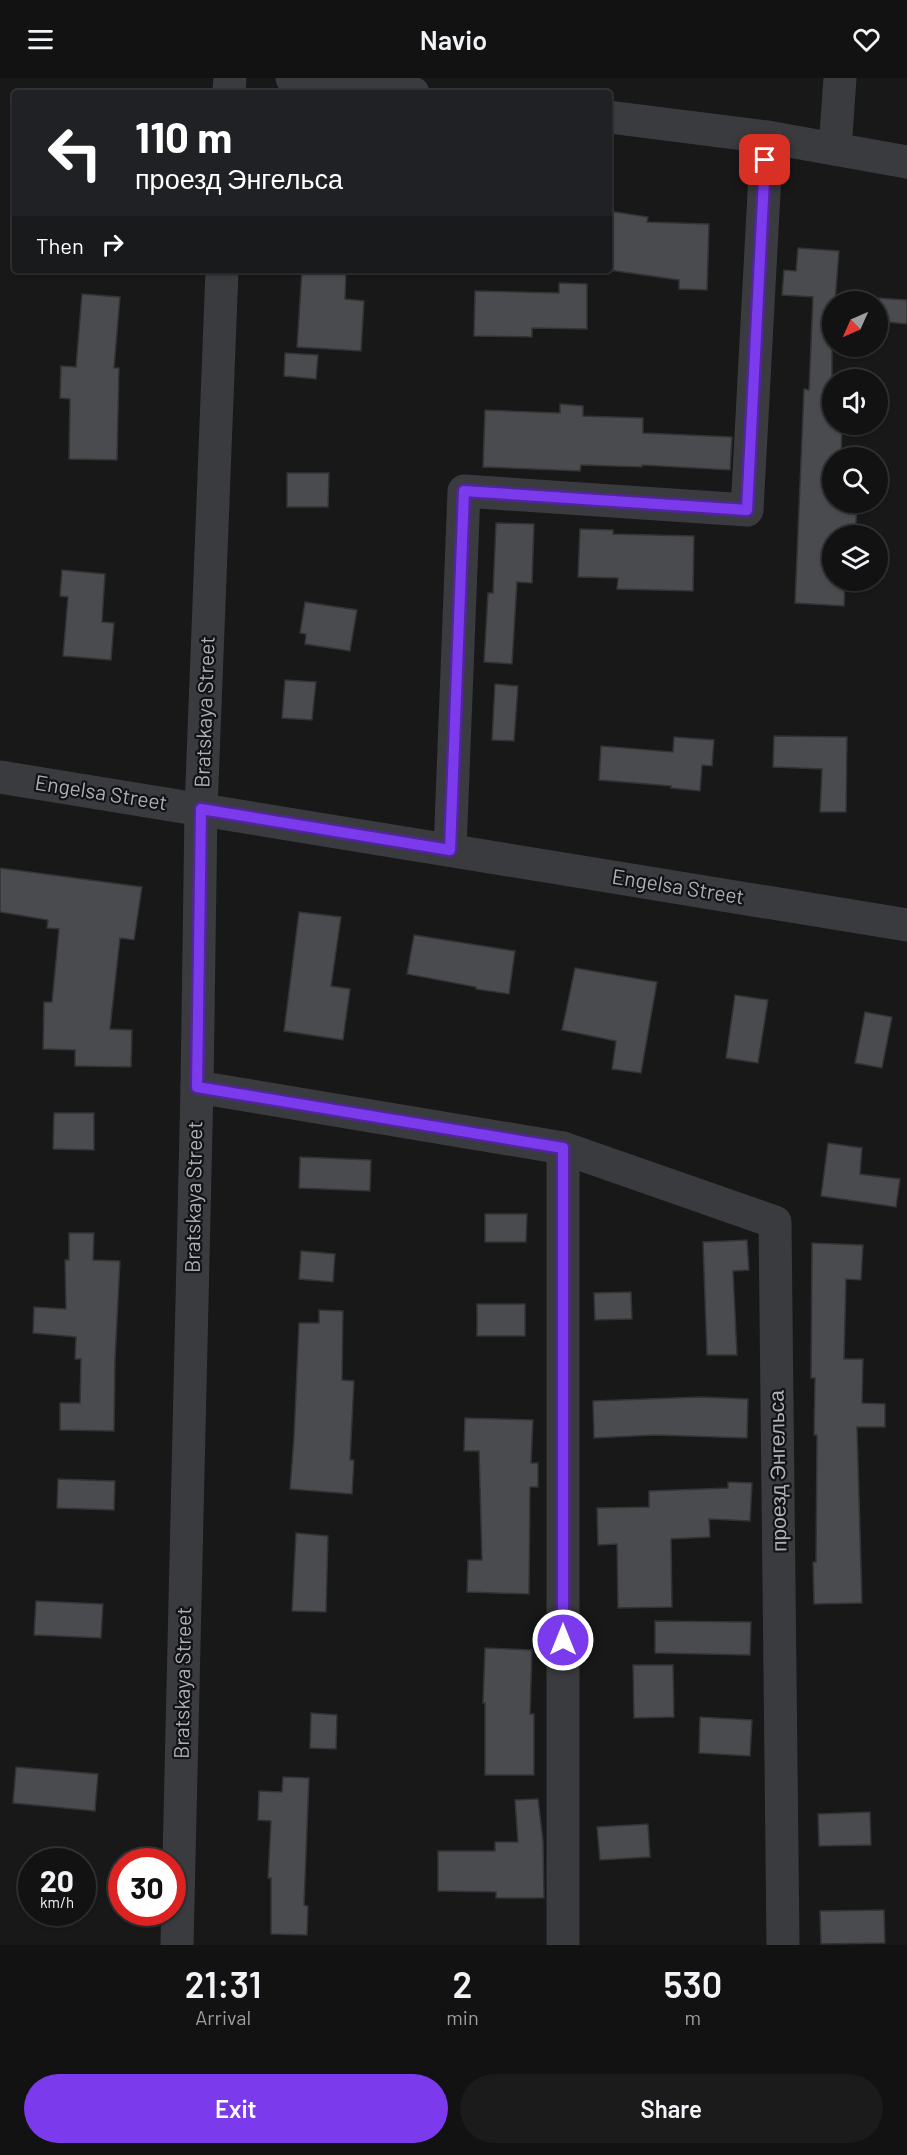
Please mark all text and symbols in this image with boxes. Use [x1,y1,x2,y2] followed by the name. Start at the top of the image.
[24,23,57,56] icon: menu
[420,23,487,55] text: Navio
[850,23,883,56] icon: heart
[135,111,232,161] text: 110 m
[36,114,114,192] icon: left
[739,134,790,185] pin
[748,143,781,176] icon: arrive
[135,162,343,194] text: проезд Энгельса
[96,228,129,261] icon: right
[36,232,84,258] text: Then
[822,291,888,357] north arrow
[822,291,888,591] map controls
[822,369,888,435] button: sound
[822,447,888,513] button: search
[822,525,888,591] button: layers
[188,636,219,788] street label: Bratskaya Street
[33,769,169,814] street label: Engelsa Street
[610,863,746,908] street label: Engelsa Street
[179,1121,206,1273] street label: Bratskaya Street
[763,1390,790,1552] street label: проезд Энгельса
[168,1607,195,1759] street label: Bratskaya Street
[531,1608,595,1672] position arrow
[108,1848,186,1926] speed limit sign: 30
[40,1862,74,1898] text: 20
[40,1893,74,1911] text: km/h
[185,1962,261,2005] text: 21:31
[453,1962,472,2005] text: 2
[664,1962,722,2005] text: 530
[195,2005,251,2029] text: Arrival
[446,2005,479,2029] text: min
[685,2005,701,2029] text: m
[24,2074,448,2143] button: Exit
[460,2074,883,2143] button: Share

